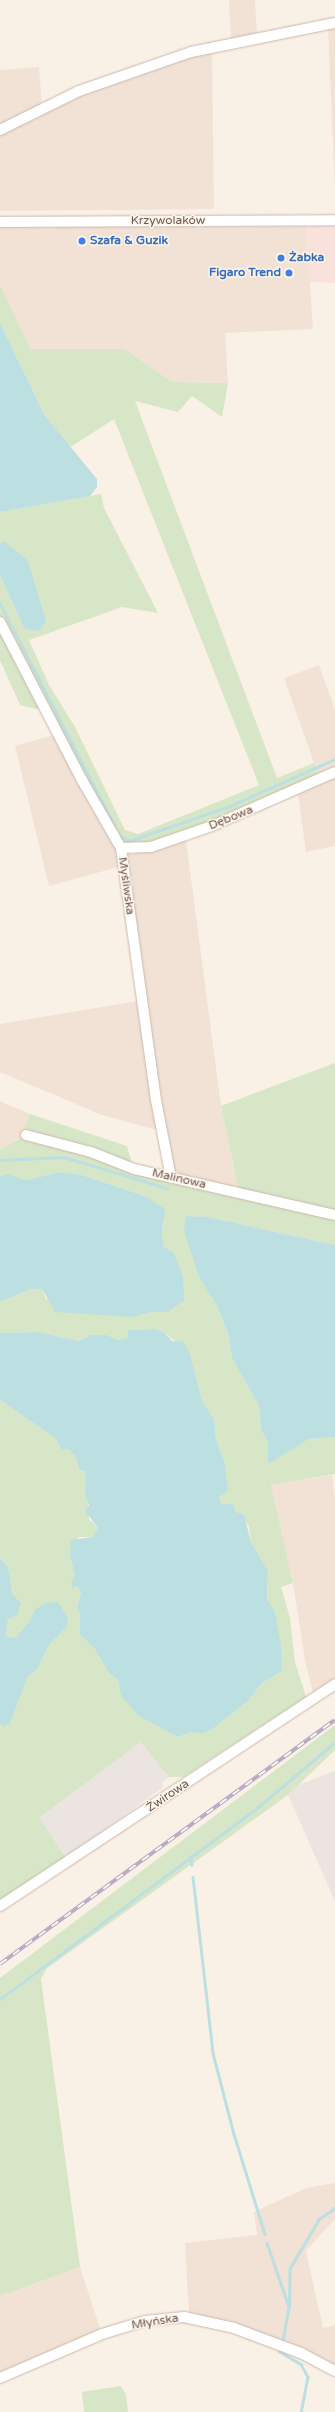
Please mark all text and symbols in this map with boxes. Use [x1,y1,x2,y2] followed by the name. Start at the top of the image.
[131,214,205,228] street label: Krzywolaków
[90,234,168,248] place label: Szafa & Guzik
[77,236,87,246] marker: Szafa & Guzik
[289,251,324,265] place label: Żabka
[276,253,286,263] marker: Żabka
[209,266,281,280] place label: Figaro Trend
[284,268,294,278] marker: Figaro Trend
[207,803,255,833] street label: Dębowa
[115,856,137,916] street label: Myśliwska
[151,1166,207,1192] street label: Malinowa
[144,1777,192,1815] street label: Żwirowa
[130,2311,180,2333] street label: Młyńska

